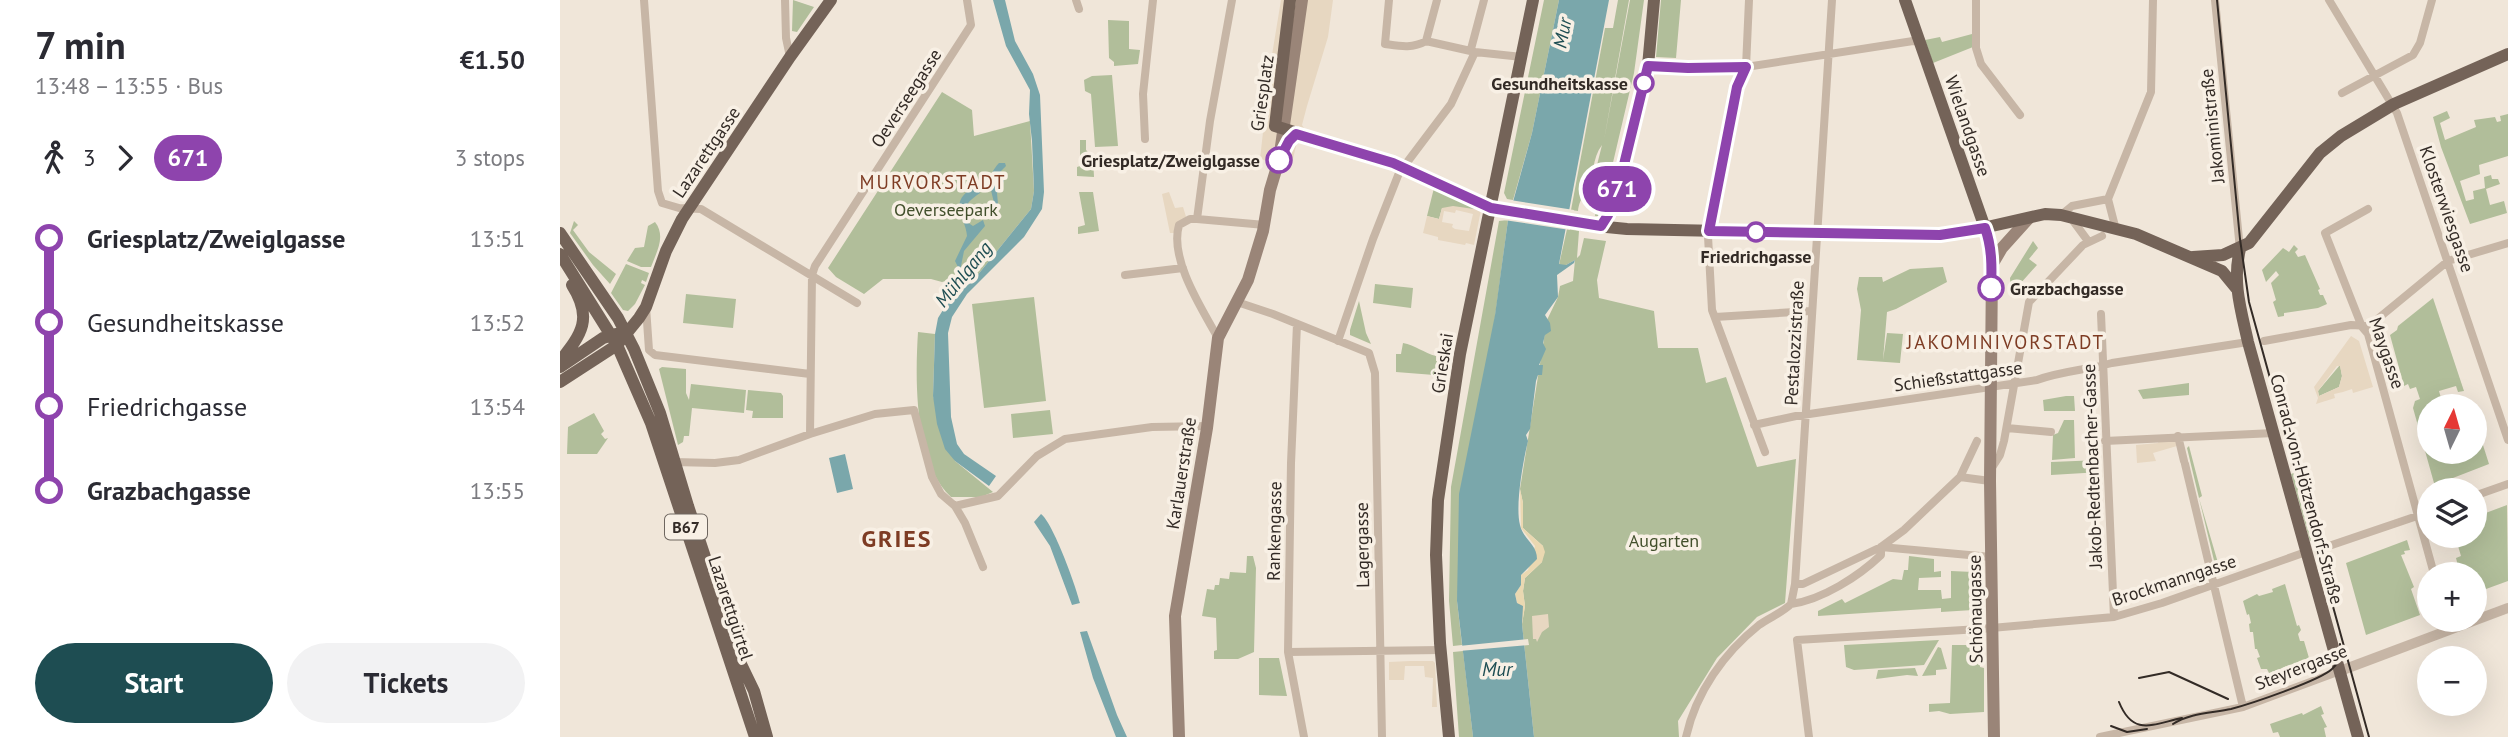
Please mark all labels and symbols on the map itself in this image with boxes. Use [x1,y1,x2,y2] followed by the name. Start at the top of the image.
[1547,14,1577,50] water label: Mur
[866,44,946,152] street label: Oeverseegasse
[1245,53,1279,133] street label: Griesplatz
[2195,68,2230,185] street label: Jakoministraße
[1491,72,1628,95] place label: Gesundheitskasse
[1940,72,1996,180] street label: Wielandgasse
[1634,73,1654,93] marker: Gesundheitskasse
[667,102,745,202] street label: Lazarettgasse
[2415,143,2479,275] street label: Klosterwiesgasse
[1266,147,1292,173] marker: Griesplatz/Zweiglgasse
[1081,149,1260,172] place label: Griesplatz/Zweiglgasse
[1577,166,1657,212] line badge: 671
[860,170,1006,194] district label: MURVORSTADT
[894,198,998,221] park label: Oeverseepark
[1746,222,1766,242] marker: Friedrichgasse
[929,236,997,312] water label: Mühlgang
[1701,245,1811,268] place label: Friedrichgasse
[1978,275,2004,301] marker: Grazbachgasse
[2010,277,2124,300] place label: Grazbachgasse
[1779,280,1809,406] street label: Pestalozzistraße
[2364,314,2410,392] street label: Maygasse
[1906,330,2105,354] district label: JAKOMINIVORSTADT
[1426,331,1458,395] street label: Grieskai
[1892,356,2024,396] street label: Schießstattgasse
[2077,363,2107,570] street label: Jakob-Redtenbacher-Gasse
[2265,371,2349,607] street label: Conrad-von-Hötzendorf-Straße
[2417,394,2487,464] north arrow
[1161,415,1201,531] street label: Karlauerstraße
[1262,481,1286,581] street label: Rankengasse
[1350,502,1374,588] street label: Lagergasse
[665,514,707,540] road number: B67
[861,523,933,554] district label: GRIES
[1629,529,1699,552] park label: Augarten
[2109,549,2239,611] street label: Brockmanngasse
[703,553,759,664] street label: Lazarettgürtel
[1963,555,1987,663] street label: Schönaugasse
[2252,639,2350,695] street label: Steyrergasse
[1482,657,1514,681] water label: Mur

